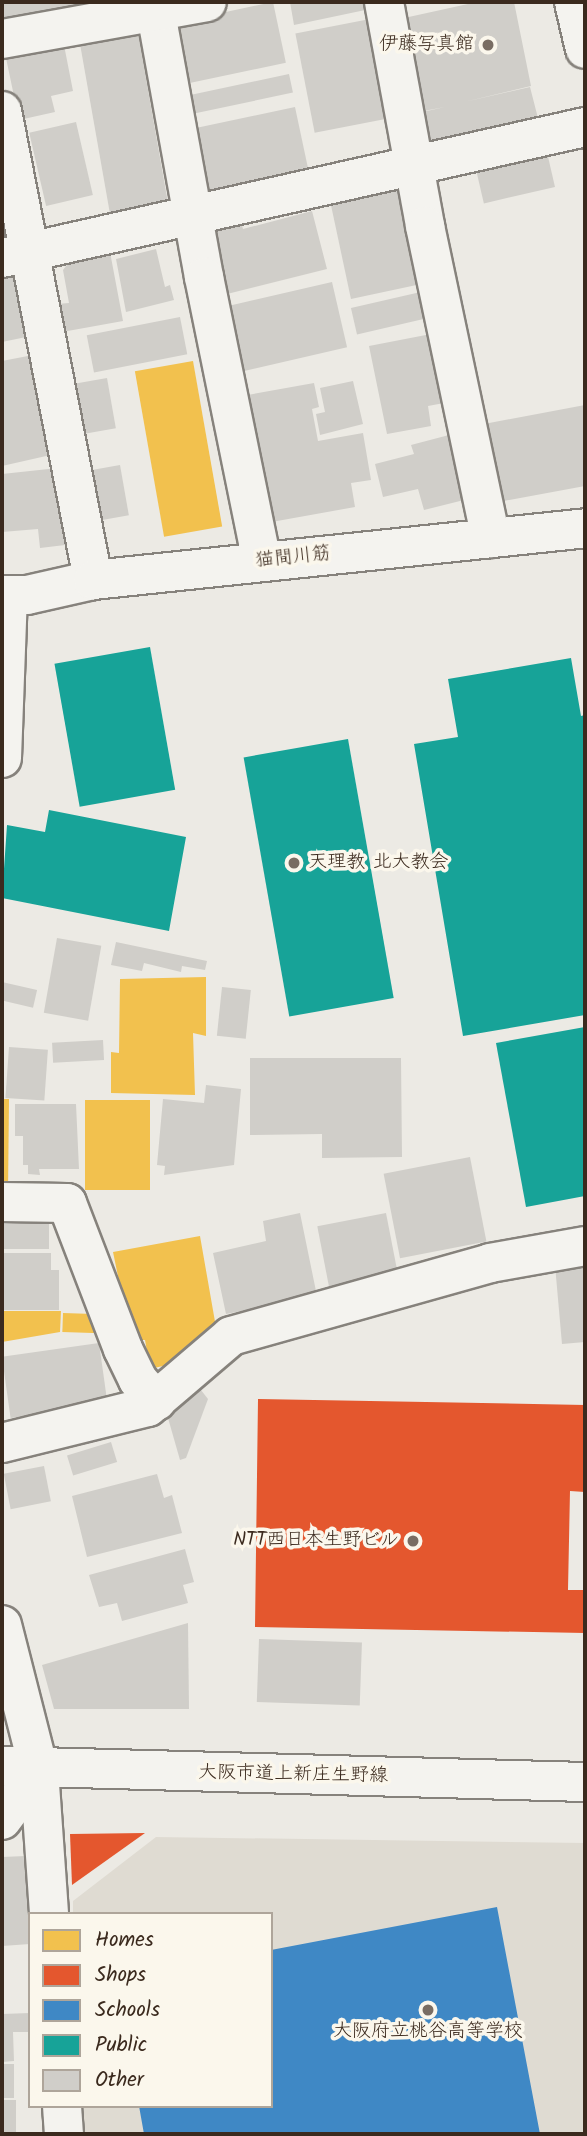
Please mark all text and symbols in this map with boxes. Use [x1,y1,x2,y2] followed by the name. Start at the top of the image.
[379,34,474,56] place label: 伊藤写真館
[480,37,496,53] marker: 伊藤写真館
[254,543,332,573] street label: 猫間川筋
[308,852,449,874] place label: 天理教 北大教会
[286,855,302,871] marker: 天理教 北大教会
[233,1530,399,1552] place label: NTT西日本生野ビル
[405,1533,421,1549] marker: NTT西日本生野ビル
[198,1762,388,1788] street label: 大阪市道上新庄生野線
[28,1912,273,2108] legend
[95,1924,154,1957] text: Homes
[95,1959,146,1992] text: Shops
[95,1994,160,2027] text: Schools
[420,2002,436,2018] marker: 大阪府立桃谷高等学校
[333,2021,523,2043] place label: 大阪府立桃谷高等学校
[95,2029,147,2062] text: Public
[95,2064,144,2097] text: Other

